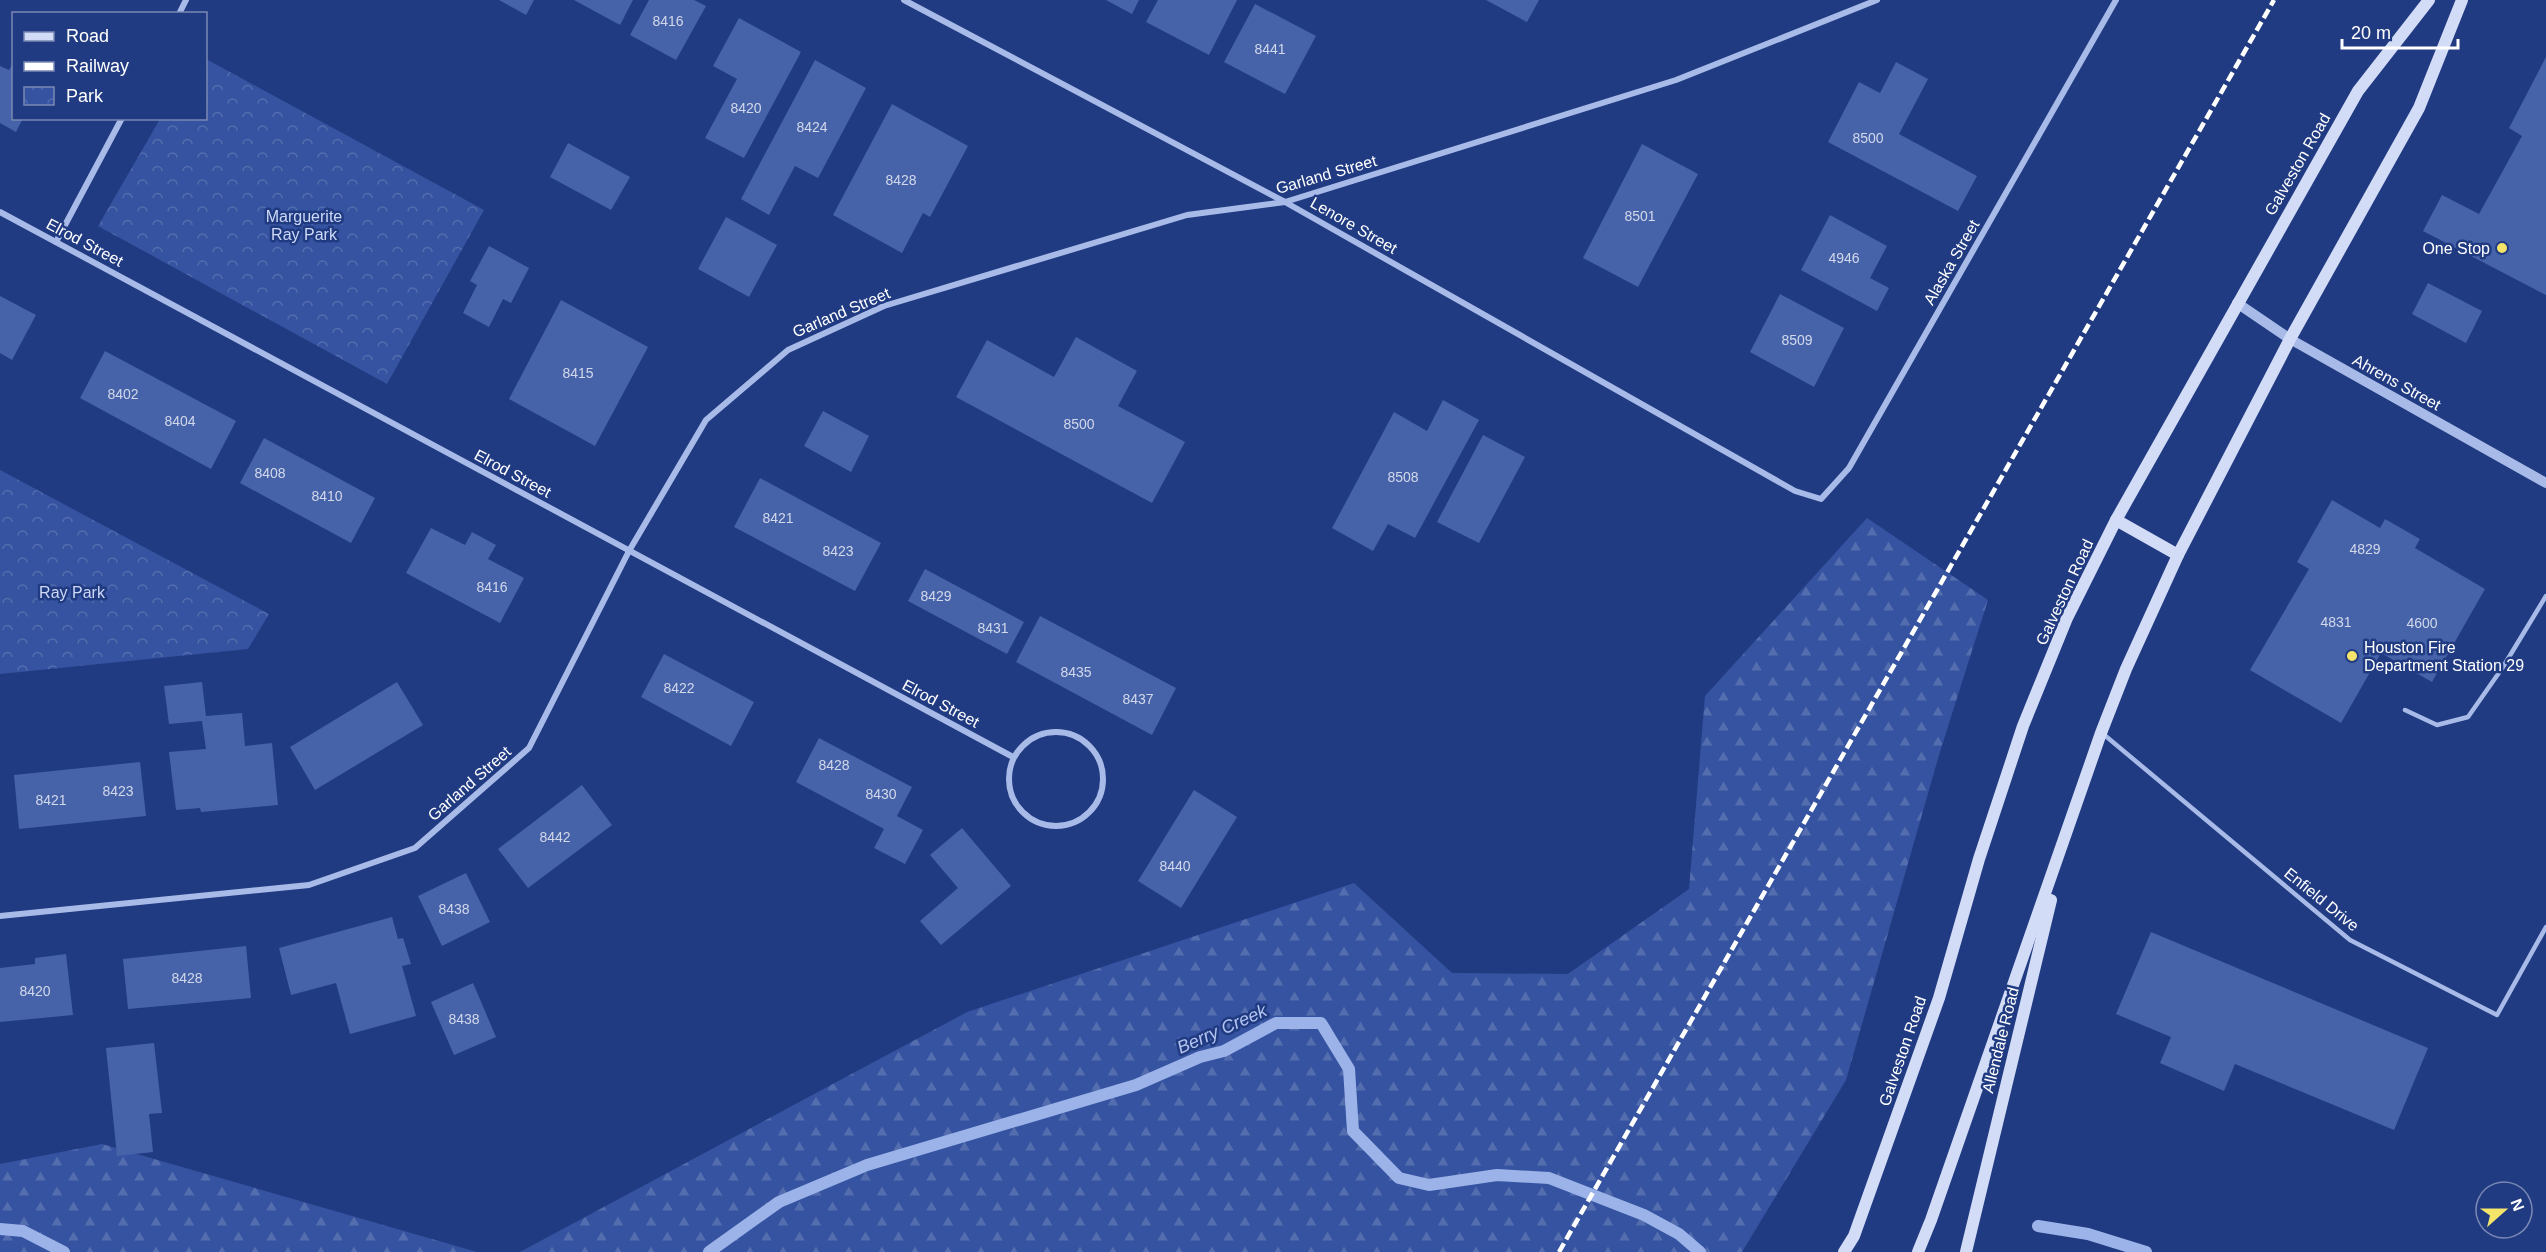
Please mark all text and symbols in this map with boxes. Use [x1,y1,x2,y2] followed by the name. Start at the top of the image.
[12,12,207,120] legend
[2342,12,2458,50] scale bar
[652,13,684,29] house number: 8416
[2351,23,2391,43] text: 20 m
[66,26,109,46] text: Road
[1254,41,1286,57] house number: 8441
[66,56,129,76] text: Railway
[66,86,104,106] text: Park
[730,100,762,116] house number: 8420
[2261,110,2333,218] street label: Galveston Road
[796,119,828,135] house number: 8424
[1852,130,1884,146] house number: 8500
[1274,152,1379,197] street label: Garland Street
[885,172,917,188] house number: 8428
[1308,194,1400,257] street label: Lenore Street
[266,208,342,243] park label: Marguerite Ray Park
[1624,208,1656,224] house number: 8501
[43,215,127,270] street label: Elrod Street
[1920,216,1983,308] street label: Alaska Street
[2422,240,2490,257] place label: One Stop
[2495,241,2509,255] marker: One Stop
[1828,250,1860,266] house number: 4946
[790,284,893,341] street label: Garland Street
[1781,332,1813,348] house number: 8509
[2350,351,2444,414] street label: Ahrens Street
[562,365,594,381] house number: 8415
[107,386,139,402] house number: 8402
[164,413,196,429] house number: 8404
[1063,416,1095,432] house number: 8500
[471,446,555,501] street label: Elrod Street
[254,465,286,481] house number: 8408
[1387,469,1419,485] house number: 8508
[311,488,343,504] house number: 8410
[762,510,794,526] house number: 8421
[2033,537,2096,648] street label: Galveston Road
[2349,541,2381,557] house number: 4829
[822,543,854,559] house number: 8423
[476,579,508,595] house number: 8416
[39,584,106,601] park label: Ray Park
[920,588,952,604] house number: 8429
[2320,614,2352,630] house number: 4831
[2406,615,2438,631] house number: 4600
[977,620,1009,636] house number: 8431
[2364,639,2524,674] place label: Houston Fire Department Station 29
[2345,649,2359,663] marker: Houston Fire Department Station 29
[1060,664,1092,680] house number: 8435
[899,676,983,731] street label: Elrod Street
[663,680,695,696] house number: 8422
[1122,691,1154,707] house number: 8437
[424,742,515,824] street label: Garland Street
[818,757,850,773] house number: 8428
[102,783,134,799] house number: 8423
[865,786,897,802] house number: 8430
[35,792,67,808] house number: 8421
[539,829,571,845] house number: 8442
[1159,858,1191,874] house number: 8440
[2281,864,2362,935] street label: Enfield Drive
[438,901,470,917] house number: 8438
[171,970,203,986] house number: 8428
[19,983,51,999] house number: 8420
[1979,985,2022,1095] street label: Allendale Road
[1876,994,1929,1108] street label: Galveston Road
[1174,1000,1271,1058] water label: Berry Creek
[448,1011,480,1027] house number: 8438
[2474,1180,2534,1240] north arrow
[2508,1196,2528,1213] text: N

